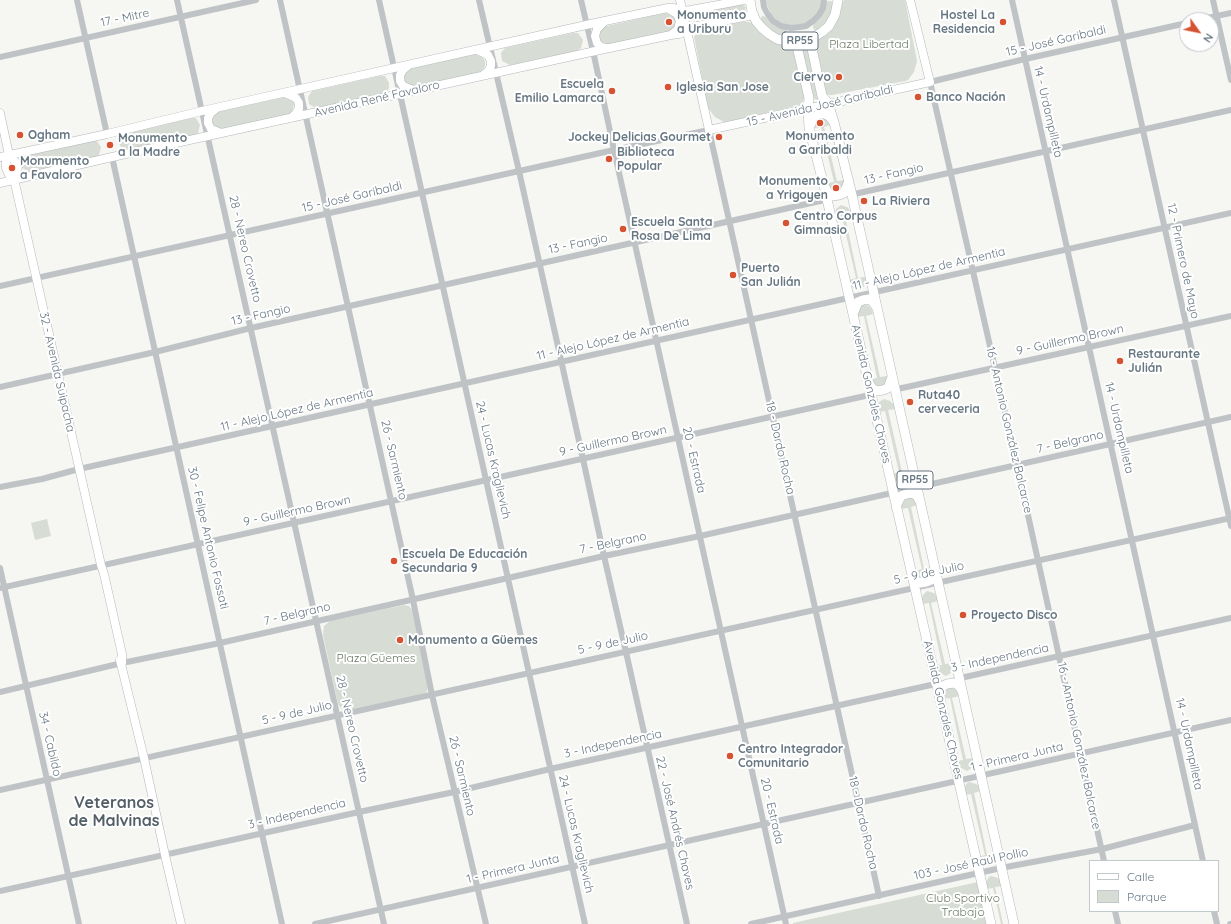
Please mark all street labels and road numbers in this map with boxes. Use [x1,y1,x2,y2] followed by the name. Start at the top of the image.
[99,6,151,30] street label: 17 - Mitre
[1005,23,1107,59] street label: 15 - José Garibaldi
[782,32,818,50] road number: RP55
[1030,65,1066,159] street label: 14 - Urdampilleta
[313,78,441,120] street label: Avenida René Favaloro
[745,82,895,130] street label: 15 - Avenida José Garibaldi
[863,160,925,188] street label: 13 - Fangio
[301,179,403,215] street label: 15 - José Garibaldi
[226,194,264,304] street label: 28 - Nereo Crovetto
[1164,202,1202,320] street label: 12 - Primero de Mayo
[547,231,609,257] street label: 13 - Fangio
[851,244,1007,294] street label: 11 - Alejo López de Armentia
[230,301,292,329] street label: 13 - Fangio
[36,310,78,434] street label: 32 - Avenida Suipacha
[535,314,691,364] street label: 11 - Alejo López de Armentia
[1015,322,1125,358] street label: 9 - Guillermo Brown
[848,323,894,465] street label: Avenida Gonzales Chaves
[983,345,1035,515] street label: 16 - Antonio González Balcarce
[1101,381,1137,475] street label: 14 - Urdampilleta
[219,385,375,435] street label: 11 - Alejo López de Armentia
[472,399,514,521] street label: 24 - Lucas Kraglievich
[762,400,798,496] street label: 18 - Dardo Rocha
[378,419,410,501] street label: 26 - Sarmiento
[558,423,668,459] street label: 9 - Guillermo Brown
[679,425,709,495] street label: 20 - Estrada
[1035,427,1105,457] street label: 7 - Belgrano
[185,465,231,611] street label: 30 - Felipe Antonio Fossati
[897,471,933,489] road number: RP55
[242,493,352,529] street label: 9 - Guillermo Brown
[578,529,648,557] street label: 7 - Belgrano
[893,559,965,587] street label: 5 - 9 de Julio
[262,599,332,629] street label: 7 - Belgrano
[577,629,649,657] street label: 5 - 9 de Julio
[920,639,966,781] street label: Avenida Gonzales Chaves
[950,641,1050,675] street label: 3 - Independencia
[1054,661,1104,831] street label: 16 - Antonio González Balcarce
[333,674,371,784] street label: 28 - Nereo Crovetto
[1172,697,1206,791] street label: 14 - Urdampilleta
[261,698,333,728] street label: 5 - 9 de Julio
[36,710,64,778] street label: 34 - Cabildo
[563,727,663,761] street label: 3 - Independencia
[446,735,478,817] street label: 26 - Sarmiento
[969,739,1065,775] street label: 1 - Primera Junta
[653,755,697,891] street label: 22 - José Andrés Chaves
[555,773,597,895] street label: 24 - Lucas Kraglievich
[845,775,881,871] street label: 18 - Dardo Rocha
[757,776,787,846] street label: 20 - Estrada
[247,796,347,832] street label: 3 - Independencia
[912,845,1030,883] street label: 103 - José Raúl Pollio
[465,851,561,887] street label: 1 - Primera Junta

